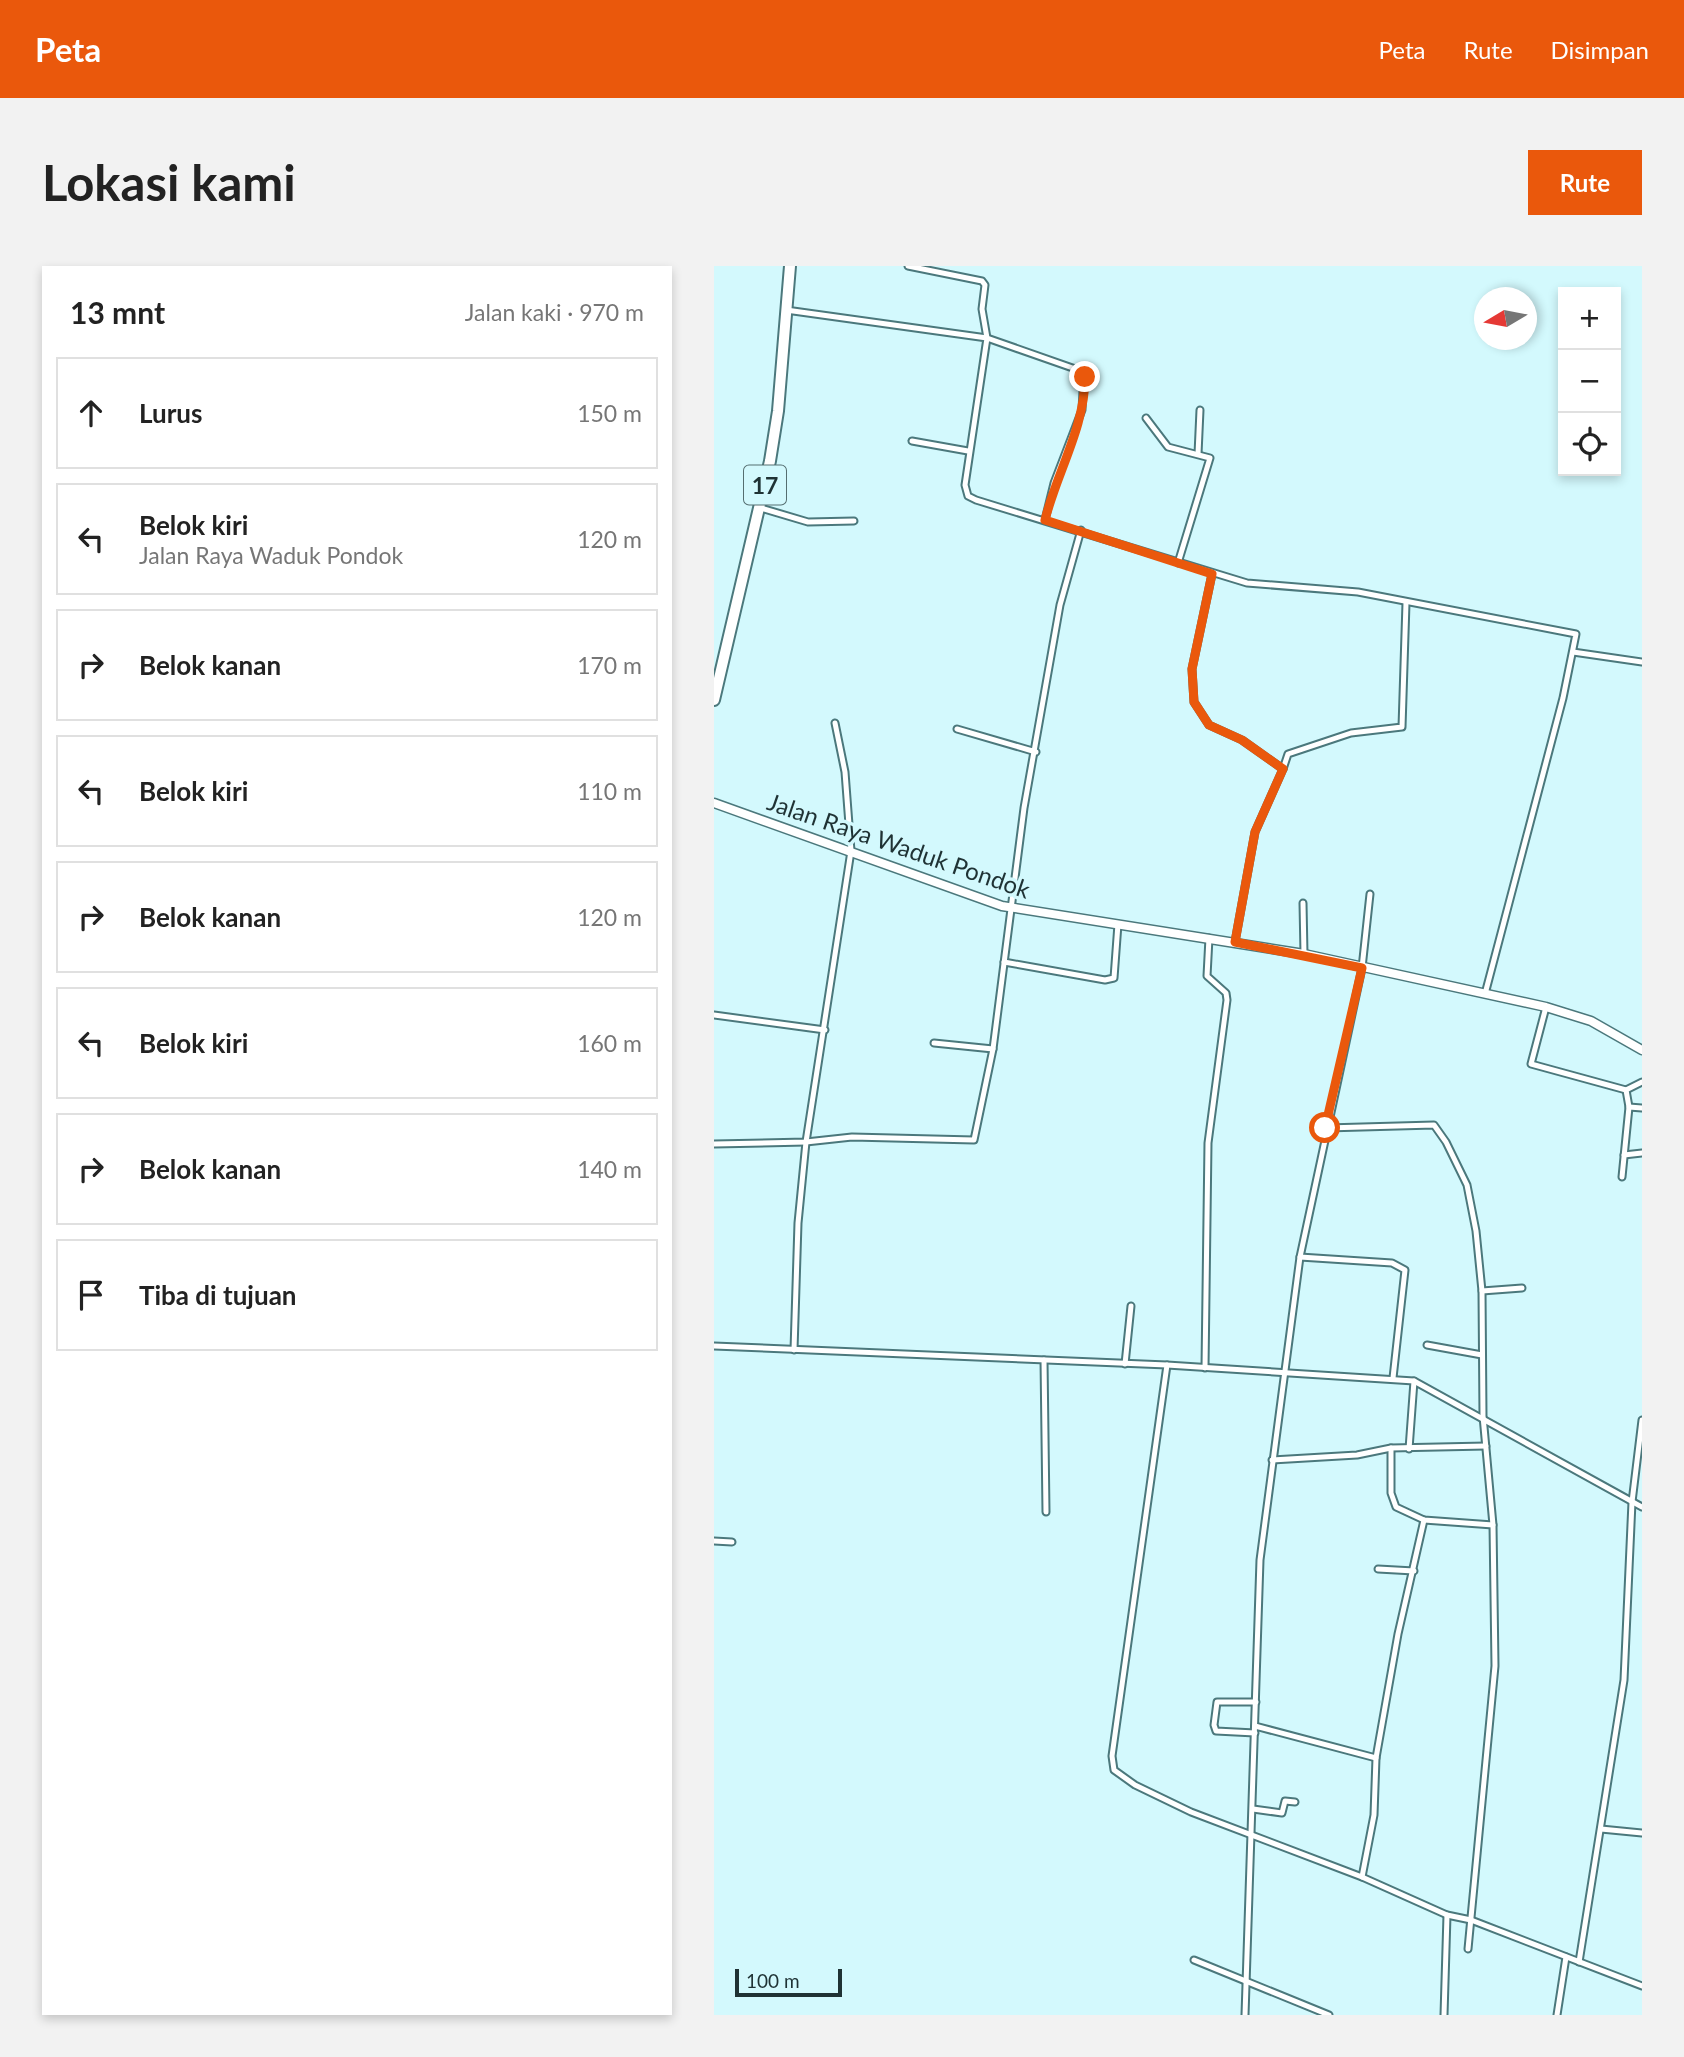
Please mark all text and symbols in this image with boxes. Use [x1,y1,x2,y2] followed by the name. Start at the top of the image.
[35,29,101,69] text: Peta
[1379,35,1425,64] text: Peta
[1463,35,1513,64] text: Rute
[1551,35,1649,64] text: Disimpan
[1528,150,1642,215] button: Rute
[42,153,296,211] text: Lokasi kami
[1474,287,1537,350] north arrow
[1558,287,1621,476] map controls
[1558,287,1621,350] button: +
[70,294,165,330] text: 13 mnt
[465,298,644,326] text: Jalan kaki · 970 m
[1558,350,1621,413] button: −
[1069,361,1100,392] route end
[72,394,110,432] icon: ahead
[139,397,202,429] text: Lurus
[577,399,642,427] text: 150 m
[1558,413,1621,476] button: locate
[744,466,786,504] road number: 17
[139,509,248,541] text: Belok kiri
[72,520,110,558] icon: left
[577,525,642,553] text: 120 m
[139,541,403,569] text: Jalan Raya Waduk Pondok
[72,646,110,684] icon: right
[139,649,281,681] text: Belok kanan
[577,651,642,679] text: 170 m
[72,772,110,810] icon: left
[139,775,248,807] text: Belok kiri
[577,777,642,805] text: 110 m
[764,786,1035,904] street label: Jalan Raya Waduk Pondok
[72,898,110,936] icon: right
[139,901,281,933] text: Belok kanan
[577,903,642,931] text: 120 m
[72,1024,110,1062] icon: left
[139,1027,248,1059] text: Belok kiri
[577,1029,642,1057] text: 160 m
[1309,1112,1340,1143] route start
[72,1150,110,1188] icon: right
[139,1153,281,1185] text: Belok kanan
[577,1155,642,1183] text: 140 m
[72,1276,110,1314] icon: arrive
[139,1279,297,1311] text: Tiba di tujuan
[735,1966,842,1998] scale bar
[746,1969,800,1992] text: 100 m

